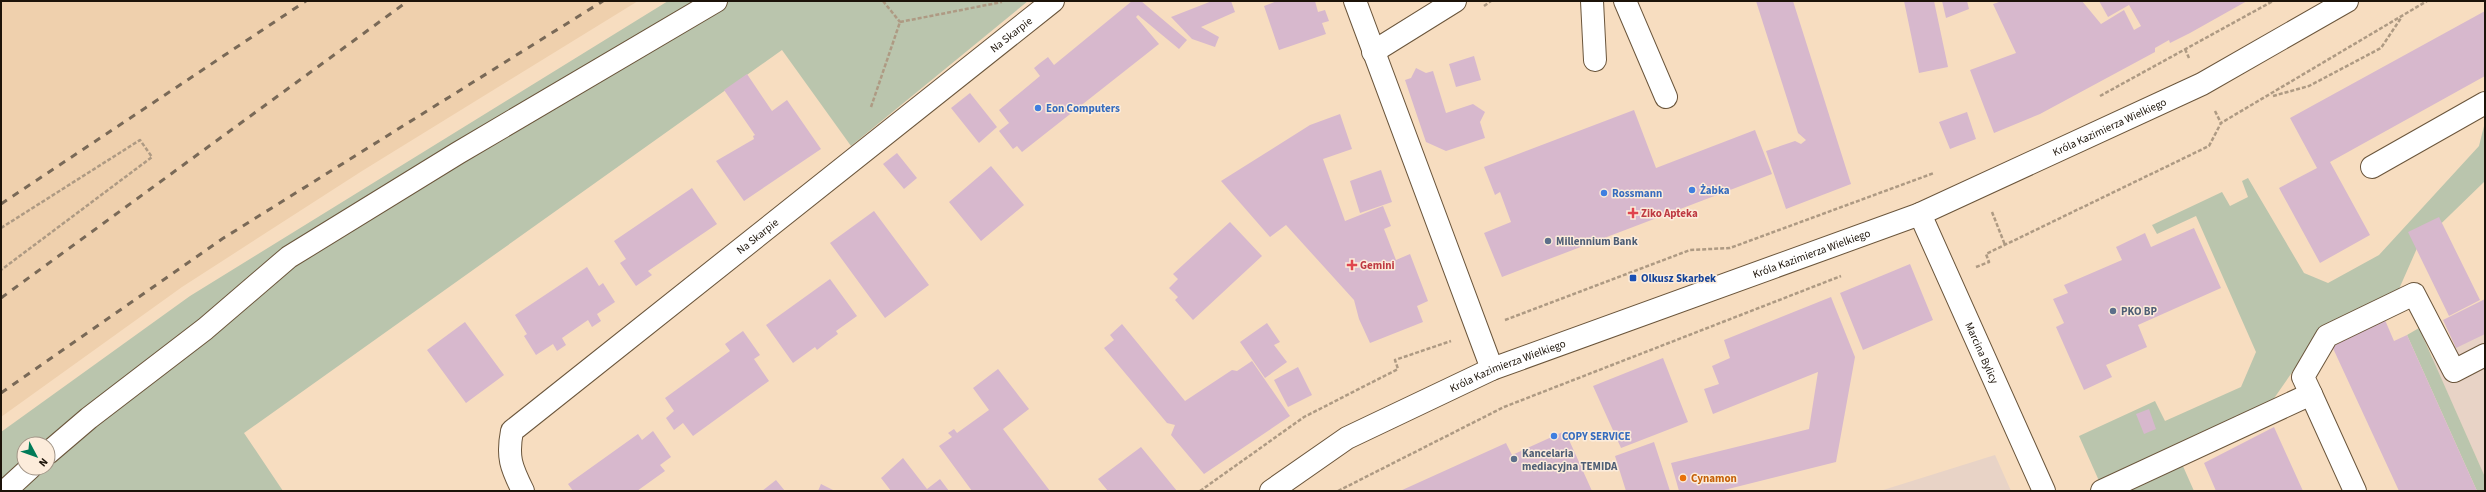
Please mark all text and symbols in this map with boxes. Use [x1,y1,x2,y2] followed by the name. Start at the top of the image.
[987,13,1036,56] street label: Na Skarpie
[2050,94,2169,160] street label: Króla Kazimierza Wielkiego
[1046,101,1120,116] place label: Eon Computers
[1033,103,1043,113] marker: Eon Computers
[1700,183,1730,198] place label: Żabka
[1687,185,1697,195] marker: Żabka
[1612,186,1662,201] place label: Rossmann
[1599,188,1609,198] marker: Rossmann
[1641,206,1698,221] place label: Ziko Apteka
[1628,208,1638,218] marker: Ziko Apteka
[733,215,782,258] street label: Na Skarpie
[1751,226,1872,282] street label: Króla Kazimierza Wielkiego
[1556,234,1638,249] place label: Millennium Bank
[1543,236,1553,246] marker: Millennium Bank
[1360,258,1395,273] place label: Gemini
[1347,260,1357,270] marker: Gemini
[1641,271,1716,286] place label: Olkusz Skarbek
[1628,273,1638,283] marker: Olkusz Skarbek
[2121,304,2157,319] place label: PKO BP
[2108,306,2118,316] marker: PKO BP
[1961,320,2002,386] street label: Marcina Bylicy
[1447,336,1568,396] street label: Króla Kazimierza Wielkiego
[1562,429,1631,444] place label: COPY SERVICE
[1549,431,1559,441] marker: COPY SERVICE
[16,436,56,476] north arrow
[1522,446,1618,474] place label: Kancelaria mediacyjna TEMIDA
[1509,454,1519,464] marker: Kancelaria mediacyjna TEMIDA
[35,455,51,470] text: N
[1691,471,1737,486] place label: Cynamon
[1678,473,1688,483] marker: Cynamon

